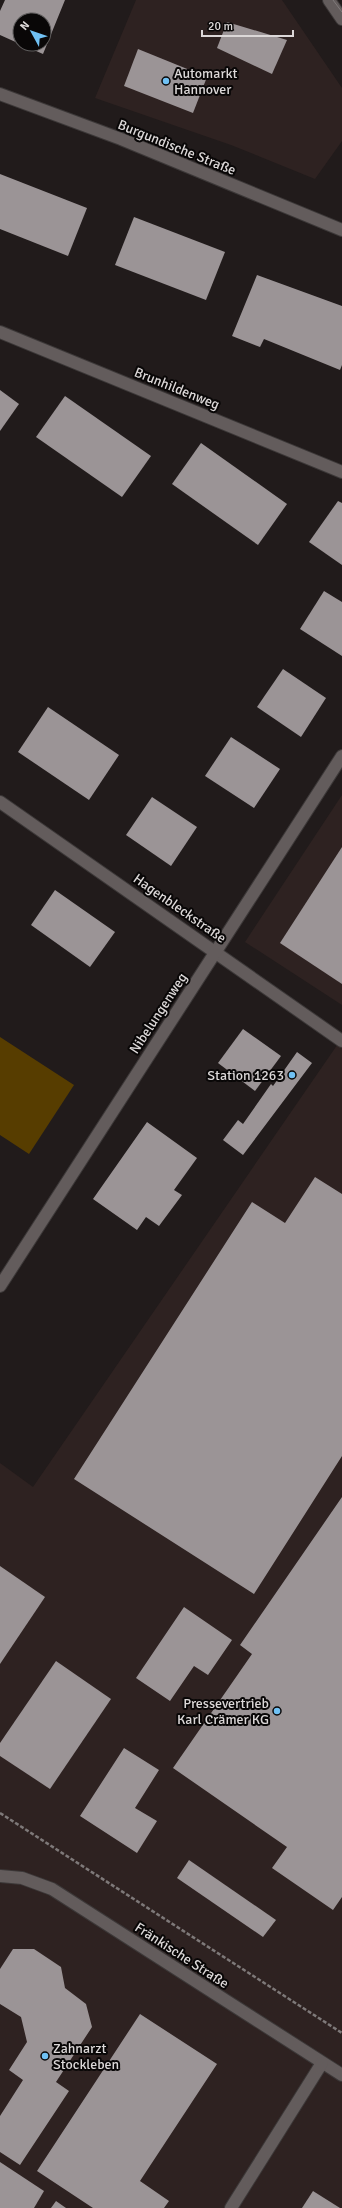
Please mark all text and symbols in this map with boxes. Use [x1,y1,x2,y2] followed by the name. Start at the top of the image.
[12,12,52,52] north arrow
[202,12,293,38] scale bar
[17,19,32,33] text: N
[208,19,233,34] text: 20 m
[174,65,238,98] place label: Automarkt Hannover
[161,76,171,86] marker: Automarkt Hannover
[115,116,238,179] street label: Burgundische Straße
[132,364,222,413] street label: Brunhildenweg
[130,870,229,947] street label: Hagenbleckstraße
[126,970,191,1057] street label: Nibelungenweg
[207,1067,284,1084] place label: Station 1263
[287,1070,297,1080] marker: Station 1263
[177,1695,269,1728] place label: Pressevertrieb Karl Crämer KG
[272,1706,282,1716] marker: Pressevertrieb Karl Crämer KG
[132,1919,232,1992] street label: Fränkische Straße
[53,2040,119,2073] place label: Zahnarzt Stockleben
[40,2051,50,2061] marker: Zahnarzt Stockleben

